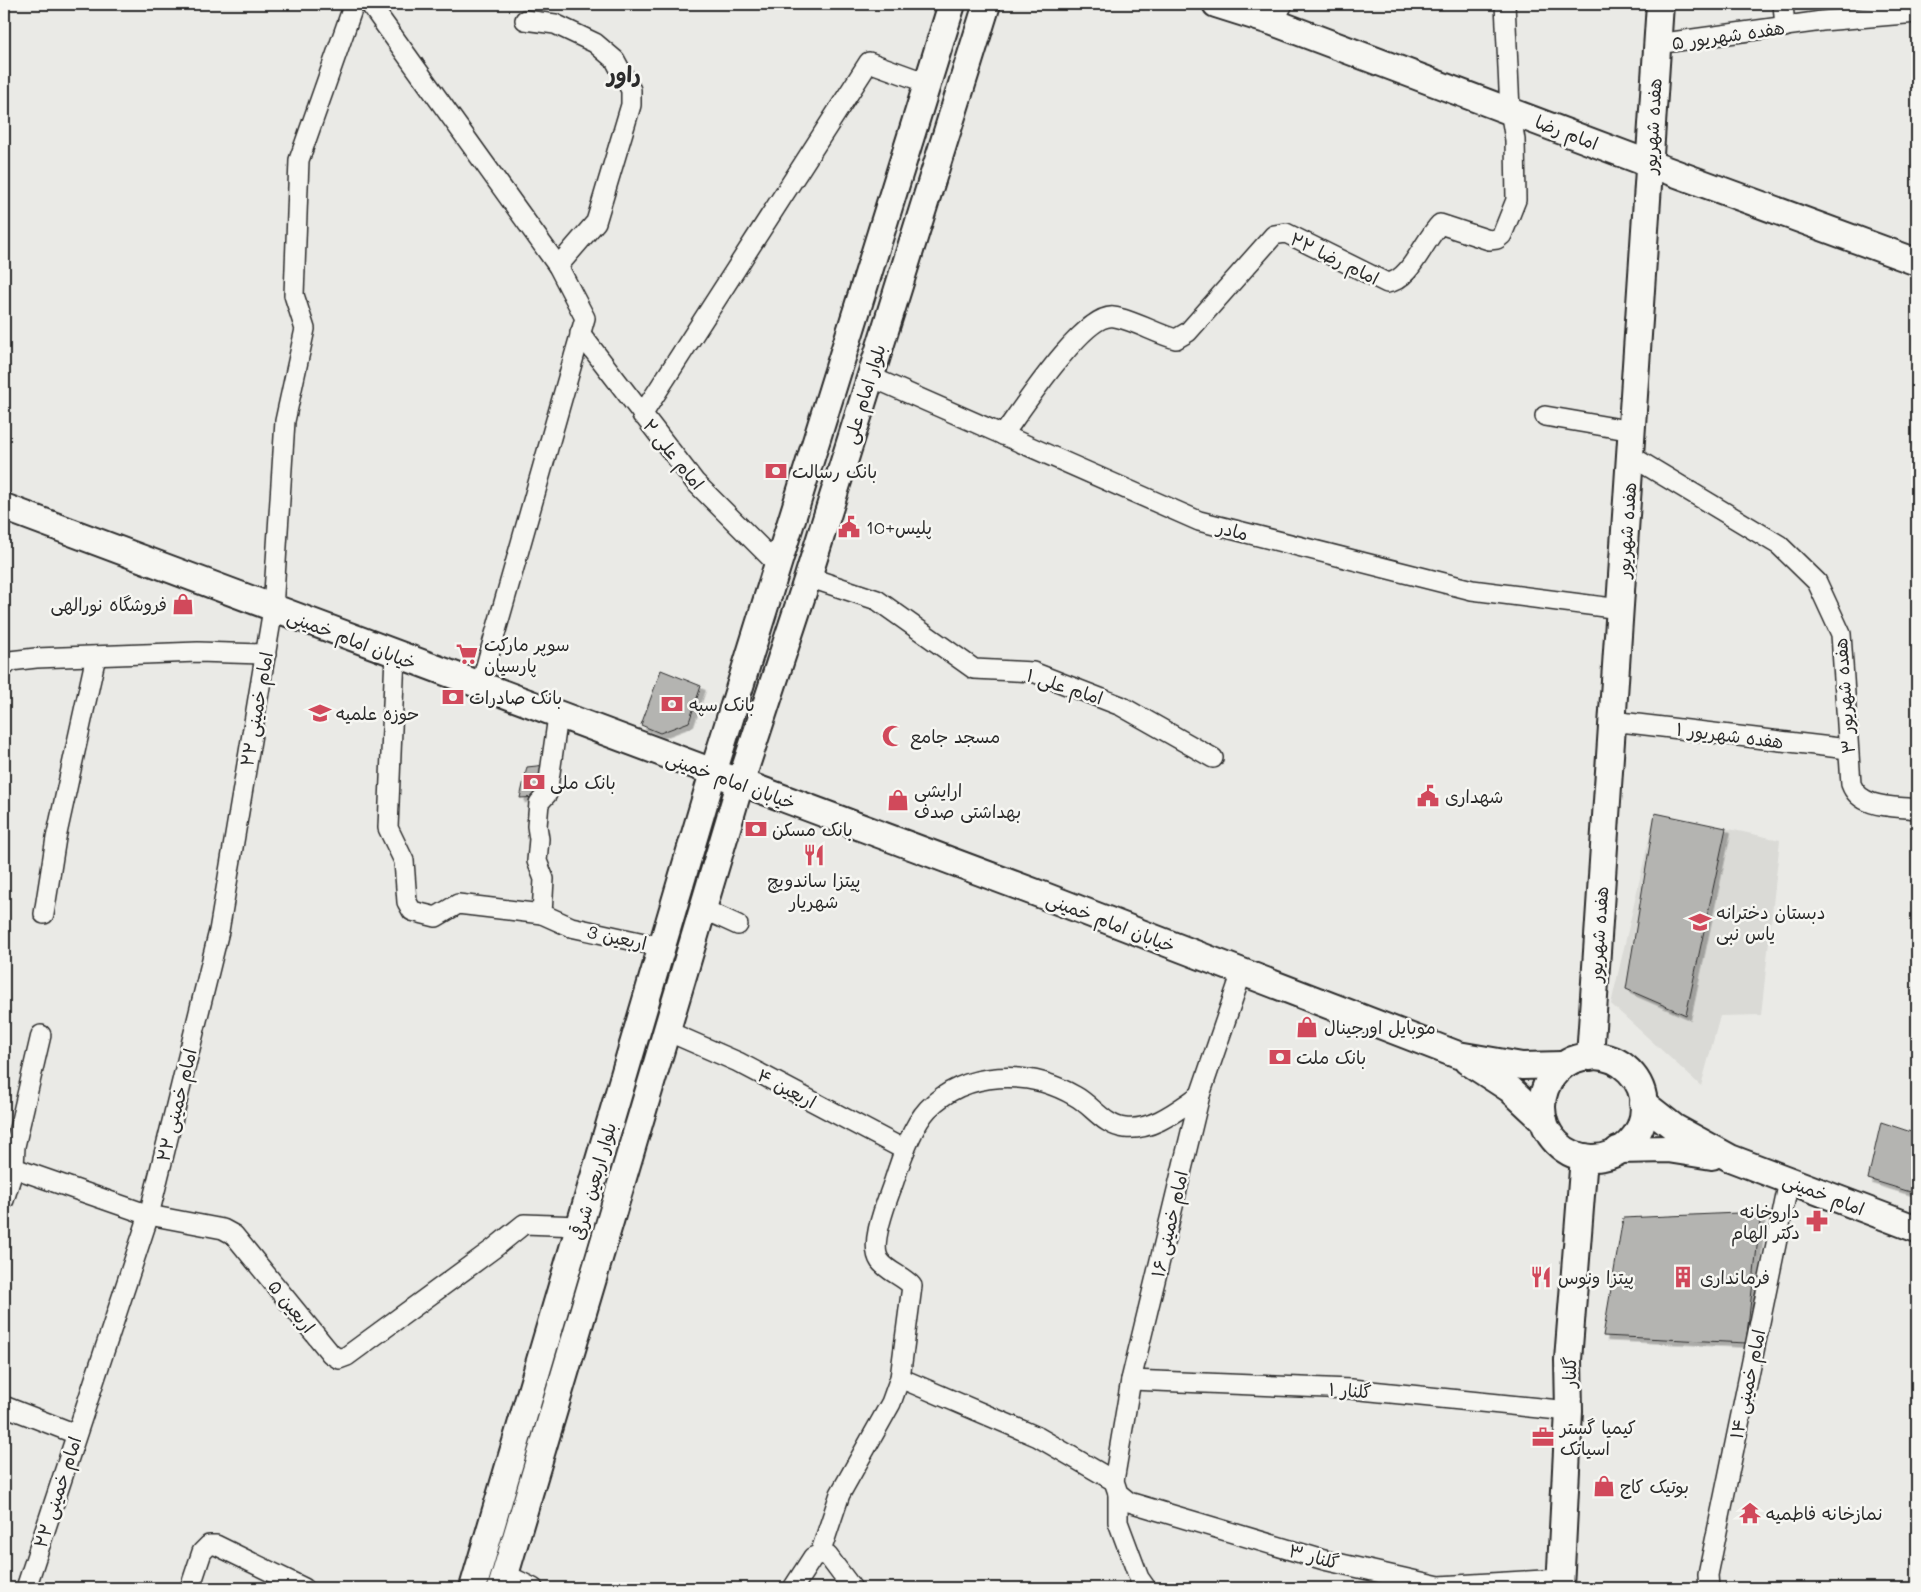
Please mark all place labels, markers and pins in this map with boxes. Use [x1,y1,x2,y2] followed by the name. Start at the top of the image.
[763,458,789,484] bank icon: بانک رسالت
[792,459,877,483] place label: بانک رسالت
[836,514,862,540] public building icon: پلیس+10
[866,515,932,540] place label: پلیس+10
[170,591,196,617] shop icon: فروشگاه نورالهی
[50,592,167,617] place label: فروشگاه نورالهی
[484,632,570,678] place label: سوپر مارکت پارسیان
[454,641,480,667] supermarket icon: سوپر مارکت پارسیان
[440,684,466,710] bank icon: بانک صادرات
[469,685,562,709] place label: بانک صادرات
[659,691,685,717] bank icon: بانک سپه
[689,692,755,717] place label: بانک سپه
[307,700,333,726] school or university icon: حوزه علمیه
[336,701,419,725] place label: حوزه علمیه
[880,723,906,749] mosque icon: مسجد جامع
[910,724,1000,750] place label: مسجد جامع
[521,769,547,795] bank icon: بانک ملی
[550,770,616,794] place label: بانک ملی
[914,778,1021,823] place label: ارایشی بهداشتی صدف
[1415,783,1441,809] public building icon: شهداری
[1445,784,1503,808] place label: شهداری
[885,787,911,813] shop icon: ارایشی بهداشتی صدف
[743,816,769,842] bank icon: بانک مسکن
[772,817,853,841] place label: بانک مسکن
[801,842,827,868] restaurant icon: پیتزا ساندویچ شهریار
[767,868,861,913] place label: پیتزا ساندویچ شهریار
[1716,900,1825,945] place label: دبستان دخترانه یاس نبی
[1687,909,1713,935] school or university icon: دبستان دخترانه یاس نبی
[1294,1014,1320,1040] shop icon: موبایل اورجینال
[1324,1015,1436,1039] place label: موبایل اورجینال
[1267,1044,1293,1070] bank icon: بانک ملت
[1296,1045,1366,1069] place label: بانک ملت
[1731,1199,1800,1247] place label: داروخانه دکتر الهام
[1804,1208,1830,1234] pharmacy icon: داروخانه دکتر الهام
[1528,1264,1554,1290] restaurant icon: پیتزا ونوس
[1670,1264,1696,1290] building icon: فرمانداری
[1558,1265,1634,1290] place label: پیتزا ونوس
[1700,1265,1770,1289] place label: فرمانداری
[1558,1415,1636,1460] place label: کیمیا گستر اسیاتک
[1530,1424,1556,1450] office icon: کیمیا گستر اسیاتک
[1591,1473,1617,1499] shop icon: بوتیک کاج
[1620,1474,1689,1499] place label: بوتیک کاج
[1737,1500,1763,1526] temple icon: نمازخانه فاطمیه
[1766,1501,1883,1525] place label: نمازخانه فاطمیه

